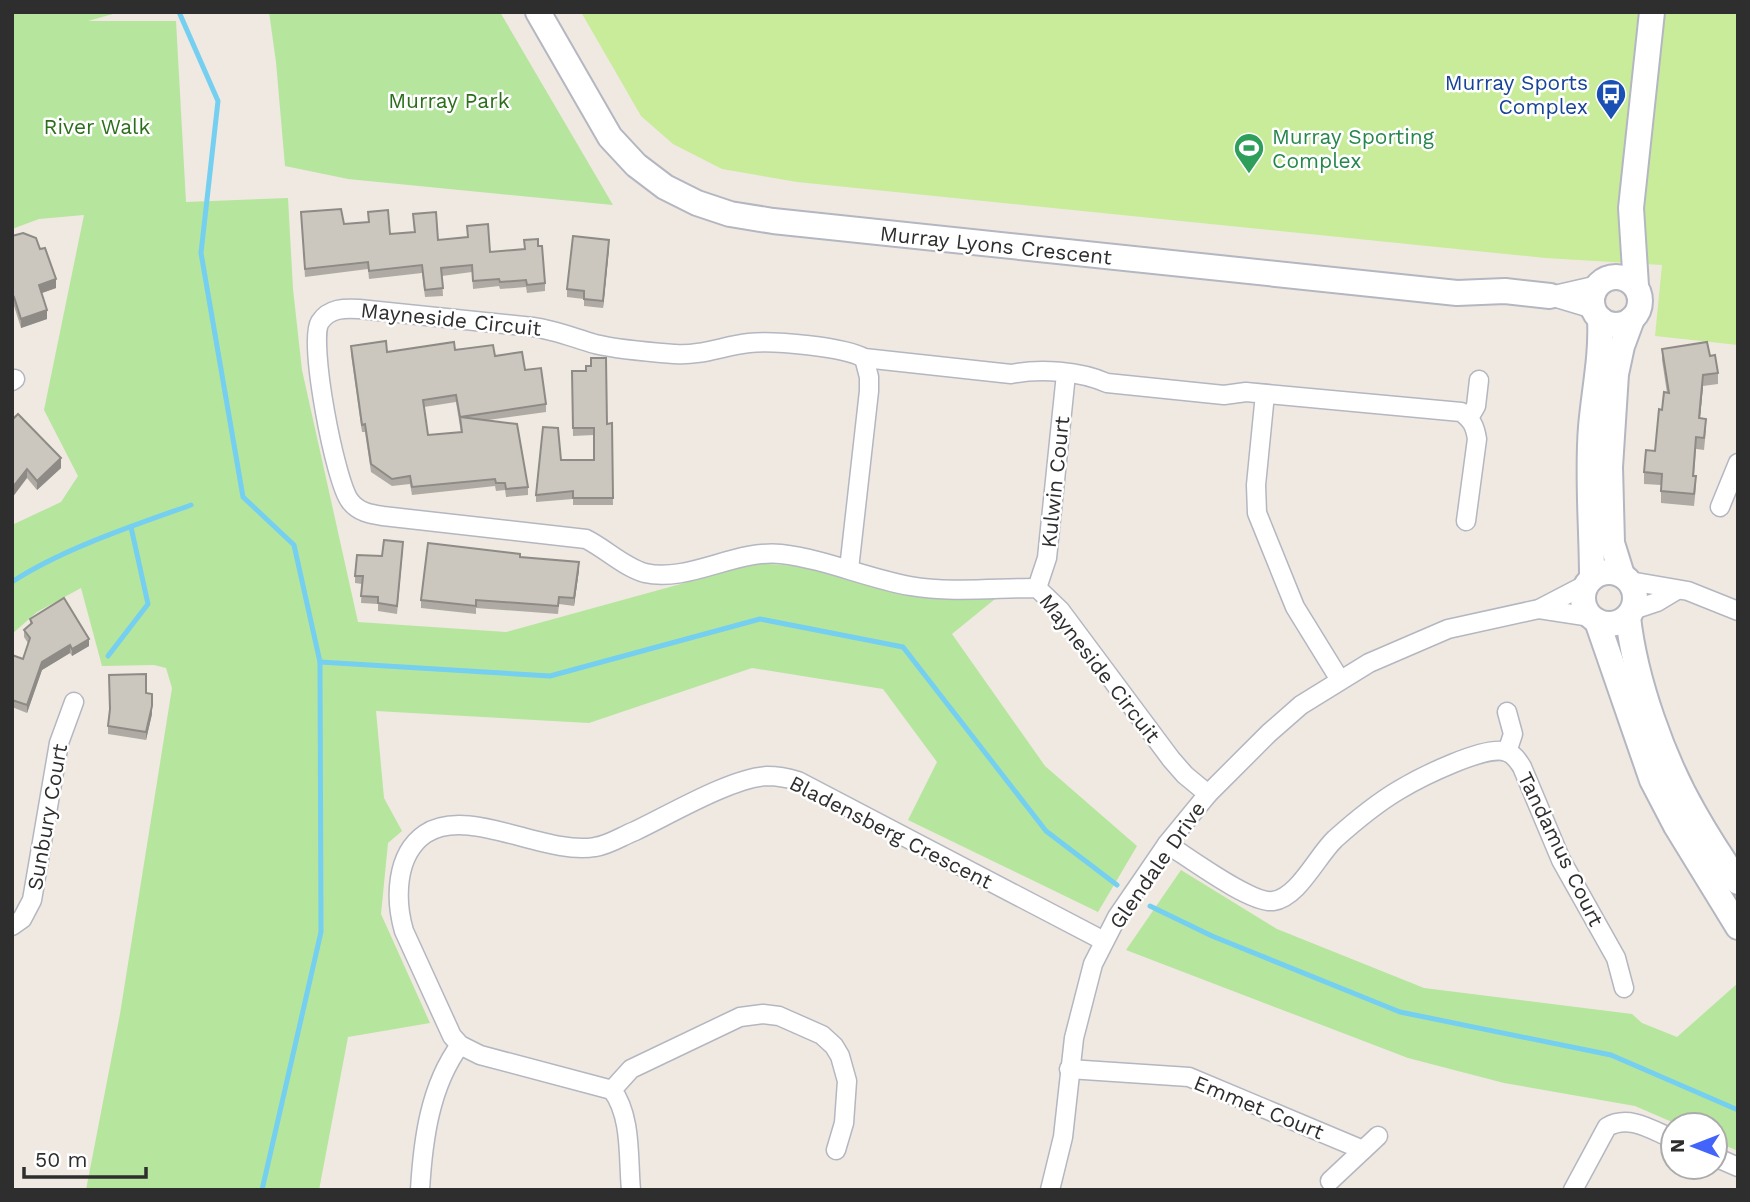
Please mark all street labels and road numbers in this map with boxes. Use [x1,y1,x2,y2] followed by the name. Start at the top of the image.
[879,220,1113,270] street label: Murray Lyons Crescent
[359,297,543,341] street label: Mayneside Circuit
[1036,415,1074,549] street label: Kulwin Court
[1034,589,1166,747] street label: Mayneside Circuit
[22,742,72,892] street label: Sunbury Court
[1513,768,1609,930] street label: Tandamus Court
[785,770,997,894] street label: Bladensberg Crescent
[1104,797,1210,933] street label: Glendale Drive
[1190,1070,1328,1144] street label: Emmet Court

